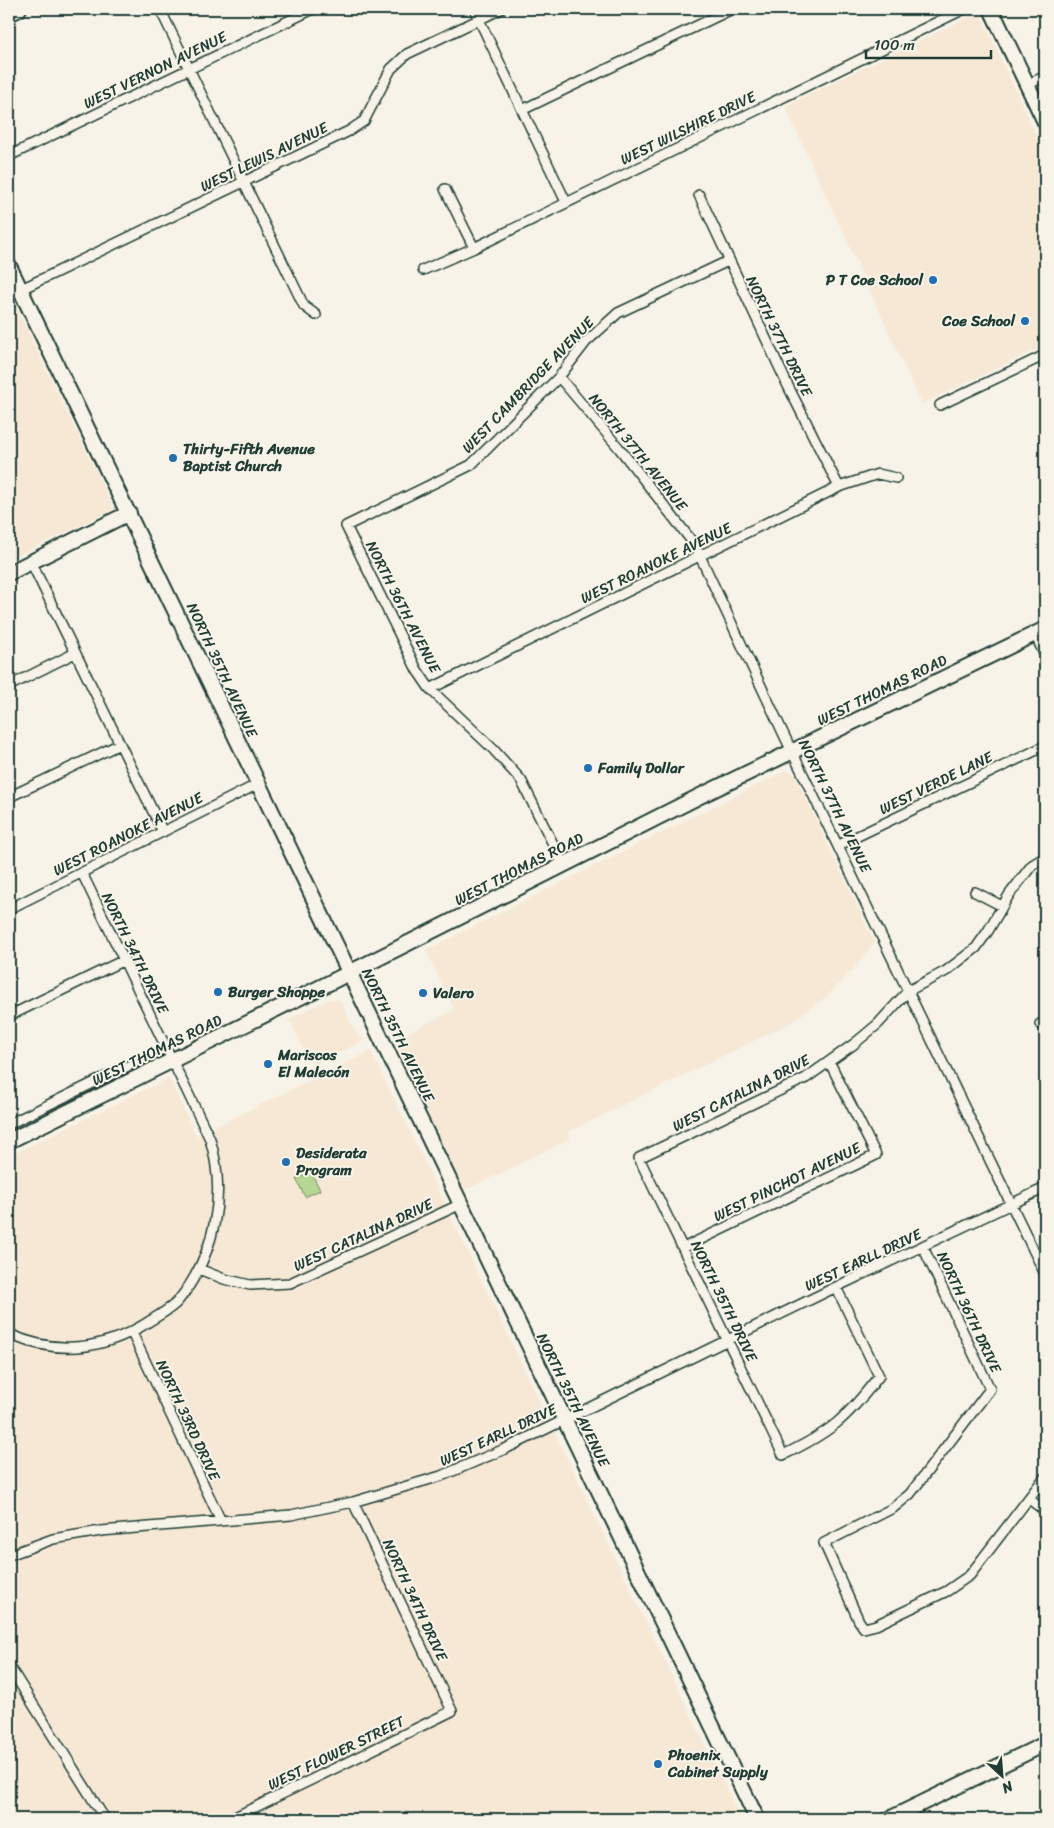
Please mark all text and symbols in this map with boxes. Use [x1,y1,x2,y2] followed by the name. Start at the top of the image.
[79,23,233,116] street label: WEST VERNON AVENUE
[866,28,992,60] scale bar
[874,32,915,58] text: 100 m
[616,83,762,172] street label: WEST WILSHIRE DRIVE
[196,114,334,199] street label: WEST LEWIS AVENUE
[826,267,924,293] place label: P T Coe School
[738,271,820,402] street label: NORTH 37TH DRIVE
[927,274,939,286] marker: P T Coe School
[941,308,1016,334] place label: Coe School
[455,309,602,460] street label: WEST CAMBRIDGE AVENUE
[1019,315,1031,327] marker: Coe School
[582,387,695,518] street label: NORTH 37TH AVENUE
[183,436,315,479] place label: Thirty-Fifth Avenue Baptist Church
[167,452,179,464] marker: Thirty-Fifth Avenue Baptist Church
[576,514,738,611] street label: WEST ROANOKE AVENUE
[358,536,448,679] street label: NORTH 36TH AVENUE
[179,598,265,743] street label: NORTH 35TH AVENUE
[812,647,952,733] street label: WEST THOMAS ROAD
[791,735,879,879] street label: NORTH 37TH AVENUE
[875,743,999,822] street label: WEST VERDE LANE
[597,755,686,781] place label: Family Dollar
[582,762,594,774] marker: Family Dollar
[48,784,209,883] street label: WEST ROANOKE AVENUE
[450,825,588,913] street label: WEST THOMAS ROAD
[94,888,176,1020] street label: NORTH 34TH DRIVE
[354,963,443,1108] street label: NORTH 35TH AVENUE
[228,979,326,1005] place label: Burger Shoppe
[433,980,475,1006] place label: Valero
[212,986,224,998] marker: Burger Shoppe
[417,987,429,999] marker: Valero
[87,1007,227,1093] street label: WEST THOMAS ROAD
[277,1042,350,1085] place label: Mariscos El Malecón
[668,1046,816,1139] street label: WEST CATALINA DRIVE
[262,1058,274,1070] marker: Mariscos El Malecón
[709,1134,867,1229] street label: WEST PINCHOT AVENUE
[296,1140,367,1183] place label: Desiderata Program
[280,1156,292,1168] marker: Desiderata Program
[289,1191,439,1279] street label: WEST CATALINA DRIVE
[800,1221,927,1299] street label: WEST EARLL DRIVE
[683,1236,765,1368] street label: NORTH 35TH DRIVE
[929,1247,1009,1379] street label: NORTH 36TH DRIVE
[529,1328,618,1473] street label: NORTH 35TH AVENUE
[149,1355,228,1486] street label: NORTH 33RD DRIVE
[435,1396,562,1474] street label: WEST EARLL DRIVE
[375,1534,455,1667] street label: NORTH 34TH DRIVE
[263,1708,410,1797] street label: WEST FLOWER STREET
[667,1742,769,1785] place label: Phoenix Cabinet Supply
[976,1750,1026,1800] north arrow
[652,1758,664,1770] marker: Phoenix Cabinet Supply
[997,1773,1018,1801] text: N

